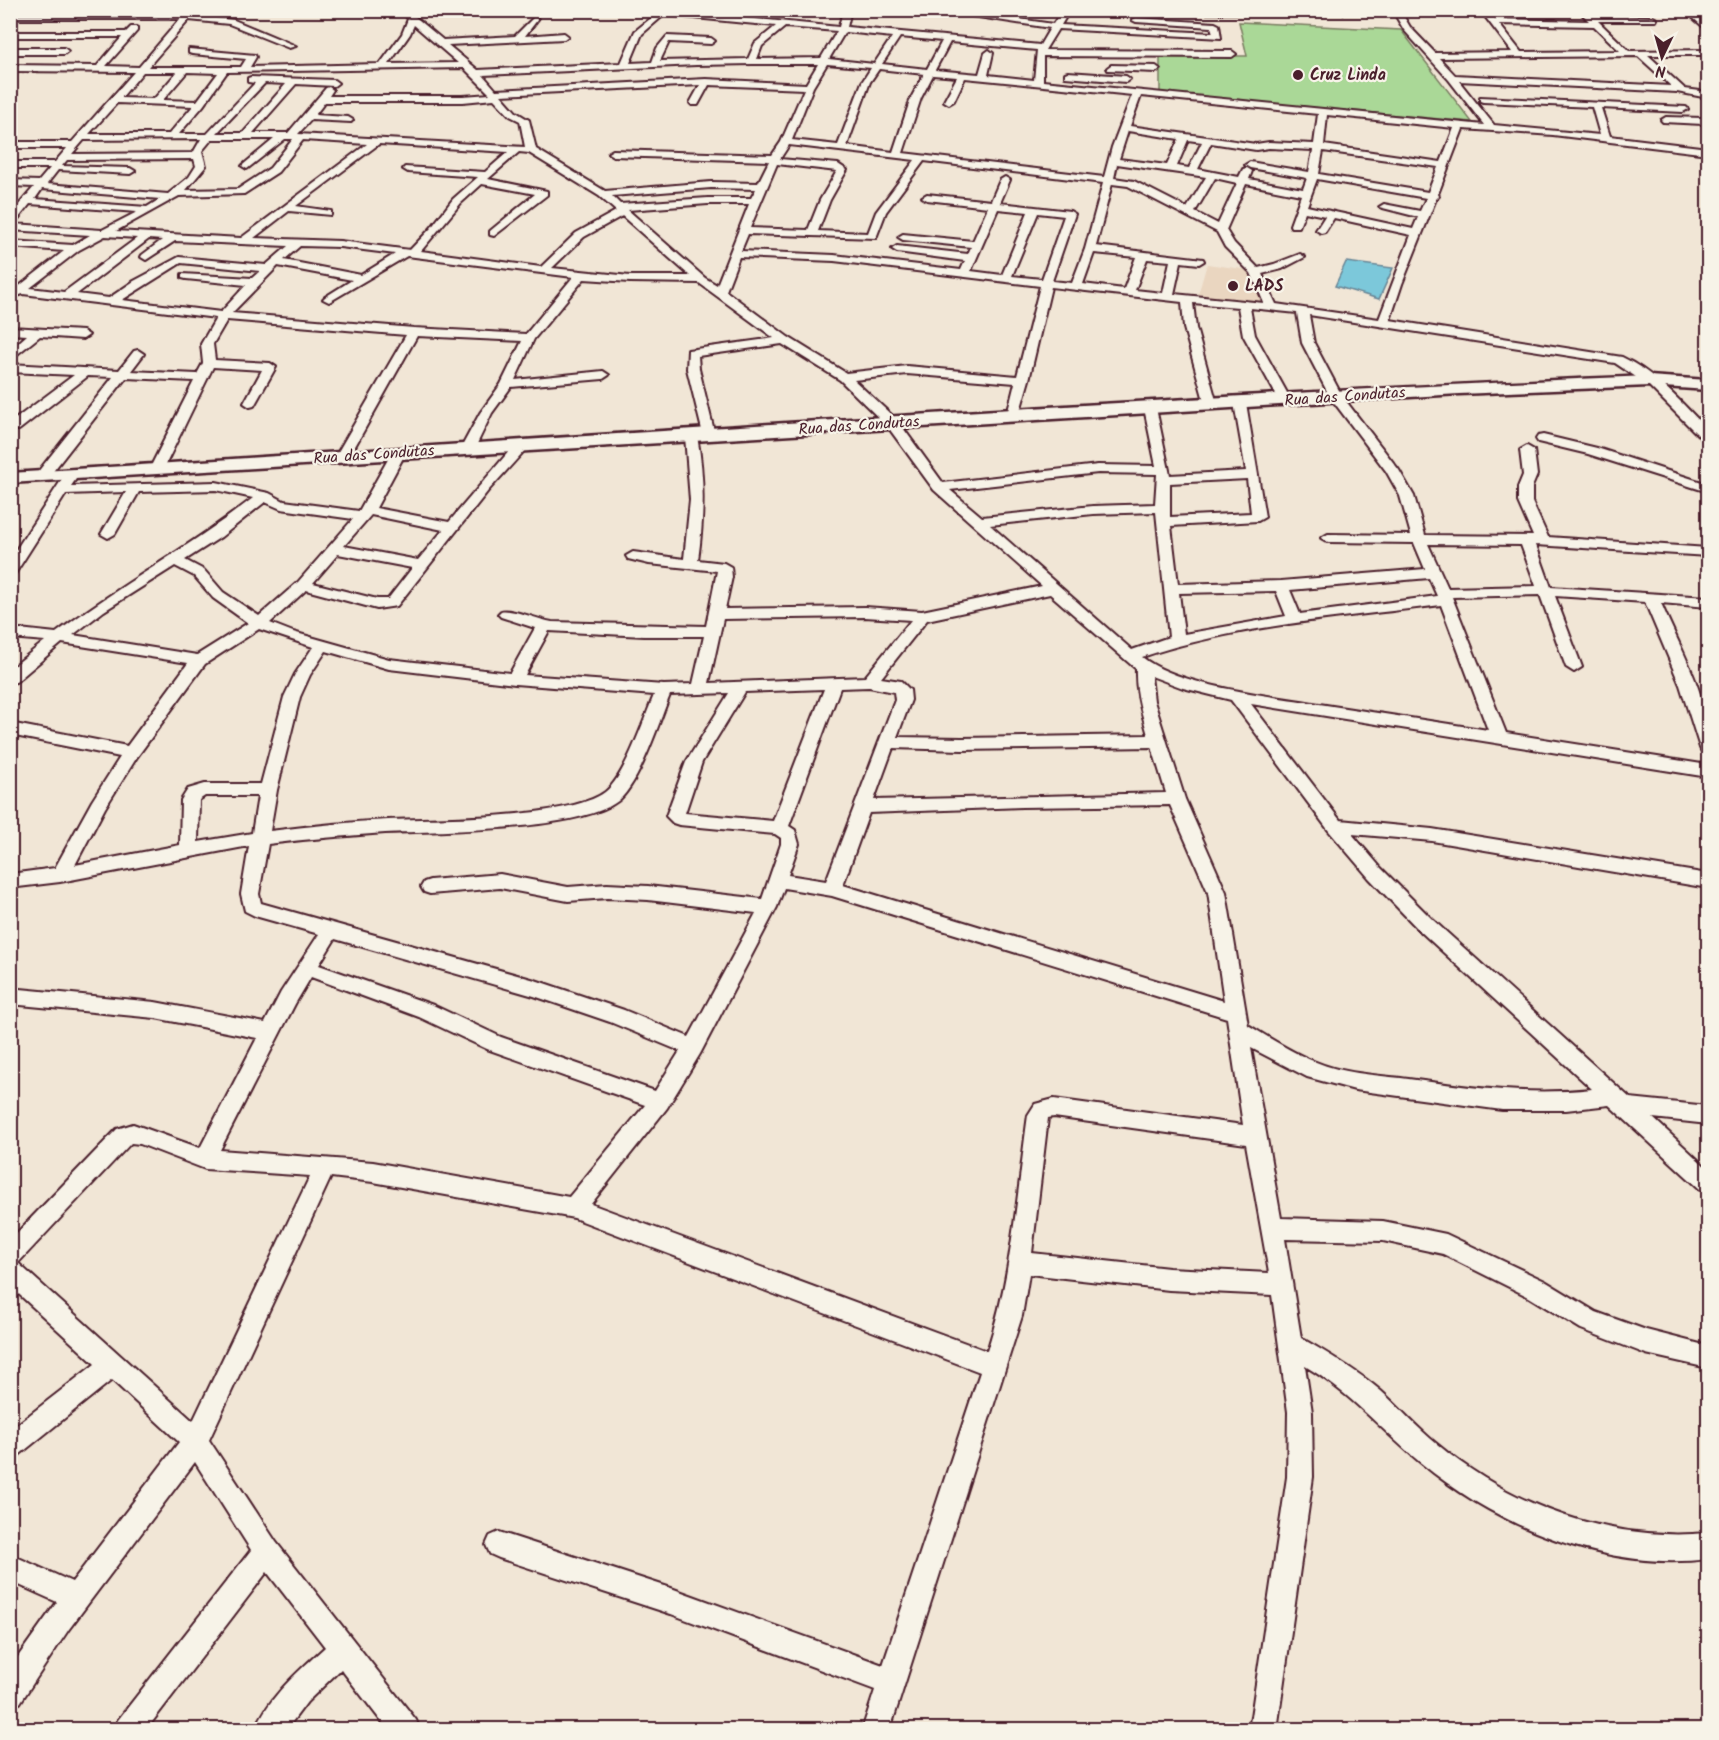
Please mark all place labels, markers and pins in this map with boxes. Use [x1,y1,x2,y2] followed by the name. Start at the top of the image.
[1310,63,1386,88] place label: Cruz Linda
[1291,68,1305,82] marker: Cruz Linda
[1245,274,1283,299] place label: LADS
[1226,279,1240,293] marker: LADS

